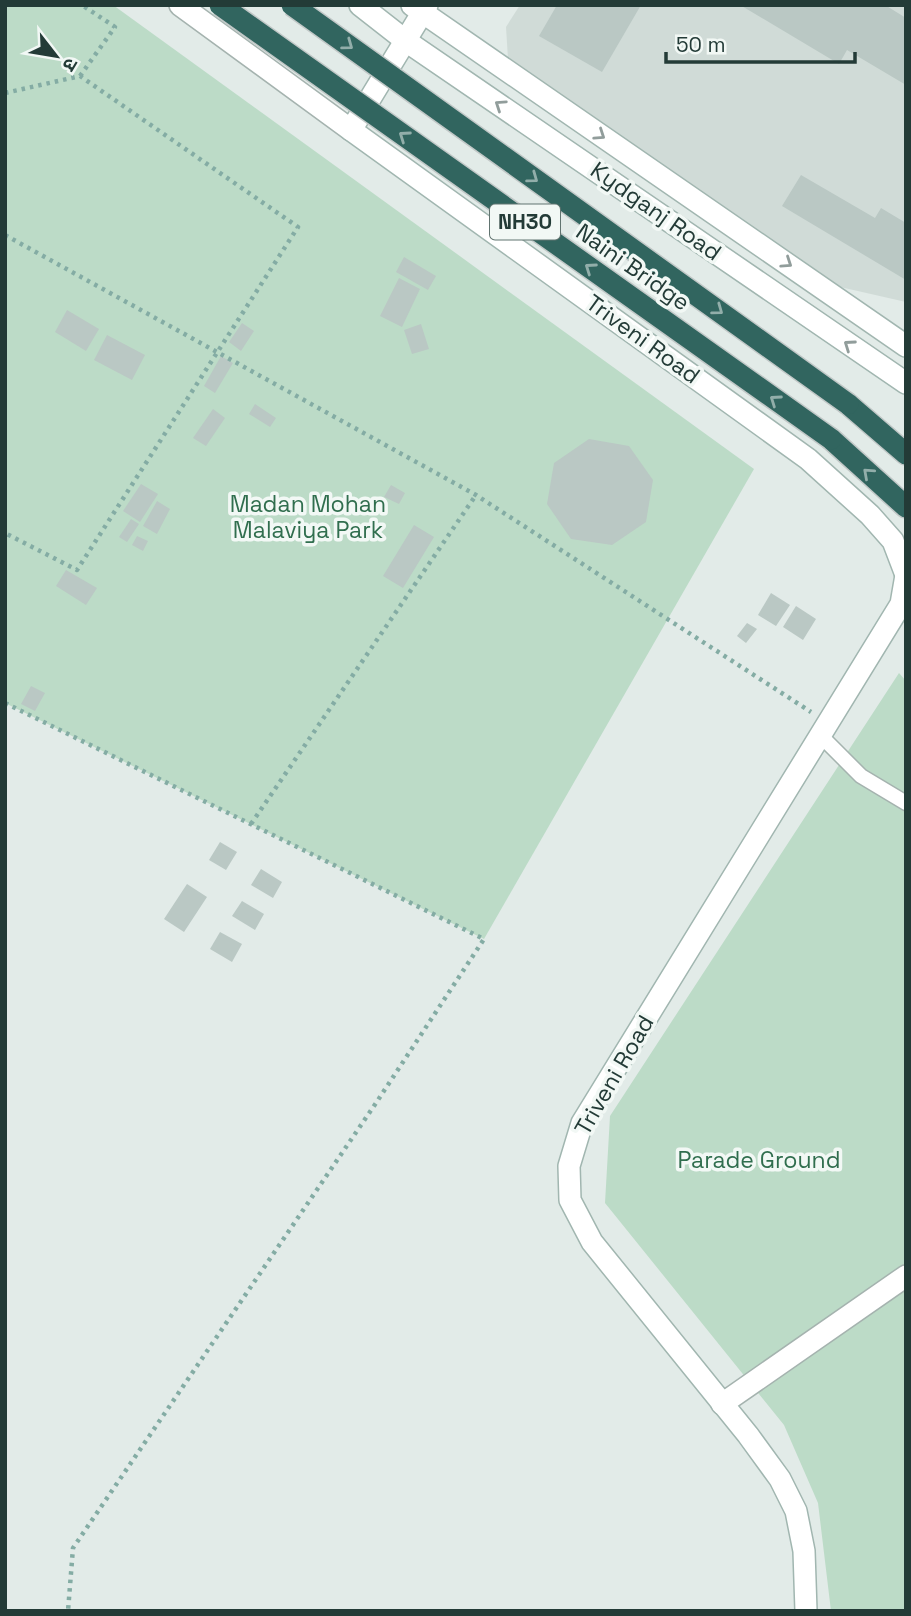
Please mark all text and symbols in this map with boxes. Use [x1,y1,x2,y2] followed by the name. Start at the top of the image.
[21,21,91,91] north arrow
[666,21,855,65] scale bar
[676,31,726,58] text: 50 m
[340,37,353,49] one-way arrow
[56,53,84,76] text: उ
[495,101,508,113] one-way arrow
[592,127,605,139] one-way arrow
[399,132,412,144] one-way arrow
[585,155,727,267] street label: Kydganj Road
[525,170,538,182] one-way arrow
[490,204,560,240] road number: NH30
[570,217,696,317] street label: Naini Bridge
[780,255,793,268] one-way arrow
[585,264,598,276] one-way arrow
[580,288,706,390] street label: Triveni Road
[710,302,723,315] one-way arrow
[844,340,857,353] one-way arrow
[770,396,783,408] one-way arrow
[863,469,876,481] one-way arrow
[230,489,386,545] park label: Madan Mohan Malaviya Park
[568,1010,660,1140] street label: Triveni Road
[678,1145,840,1175] park label: Parade Ground

